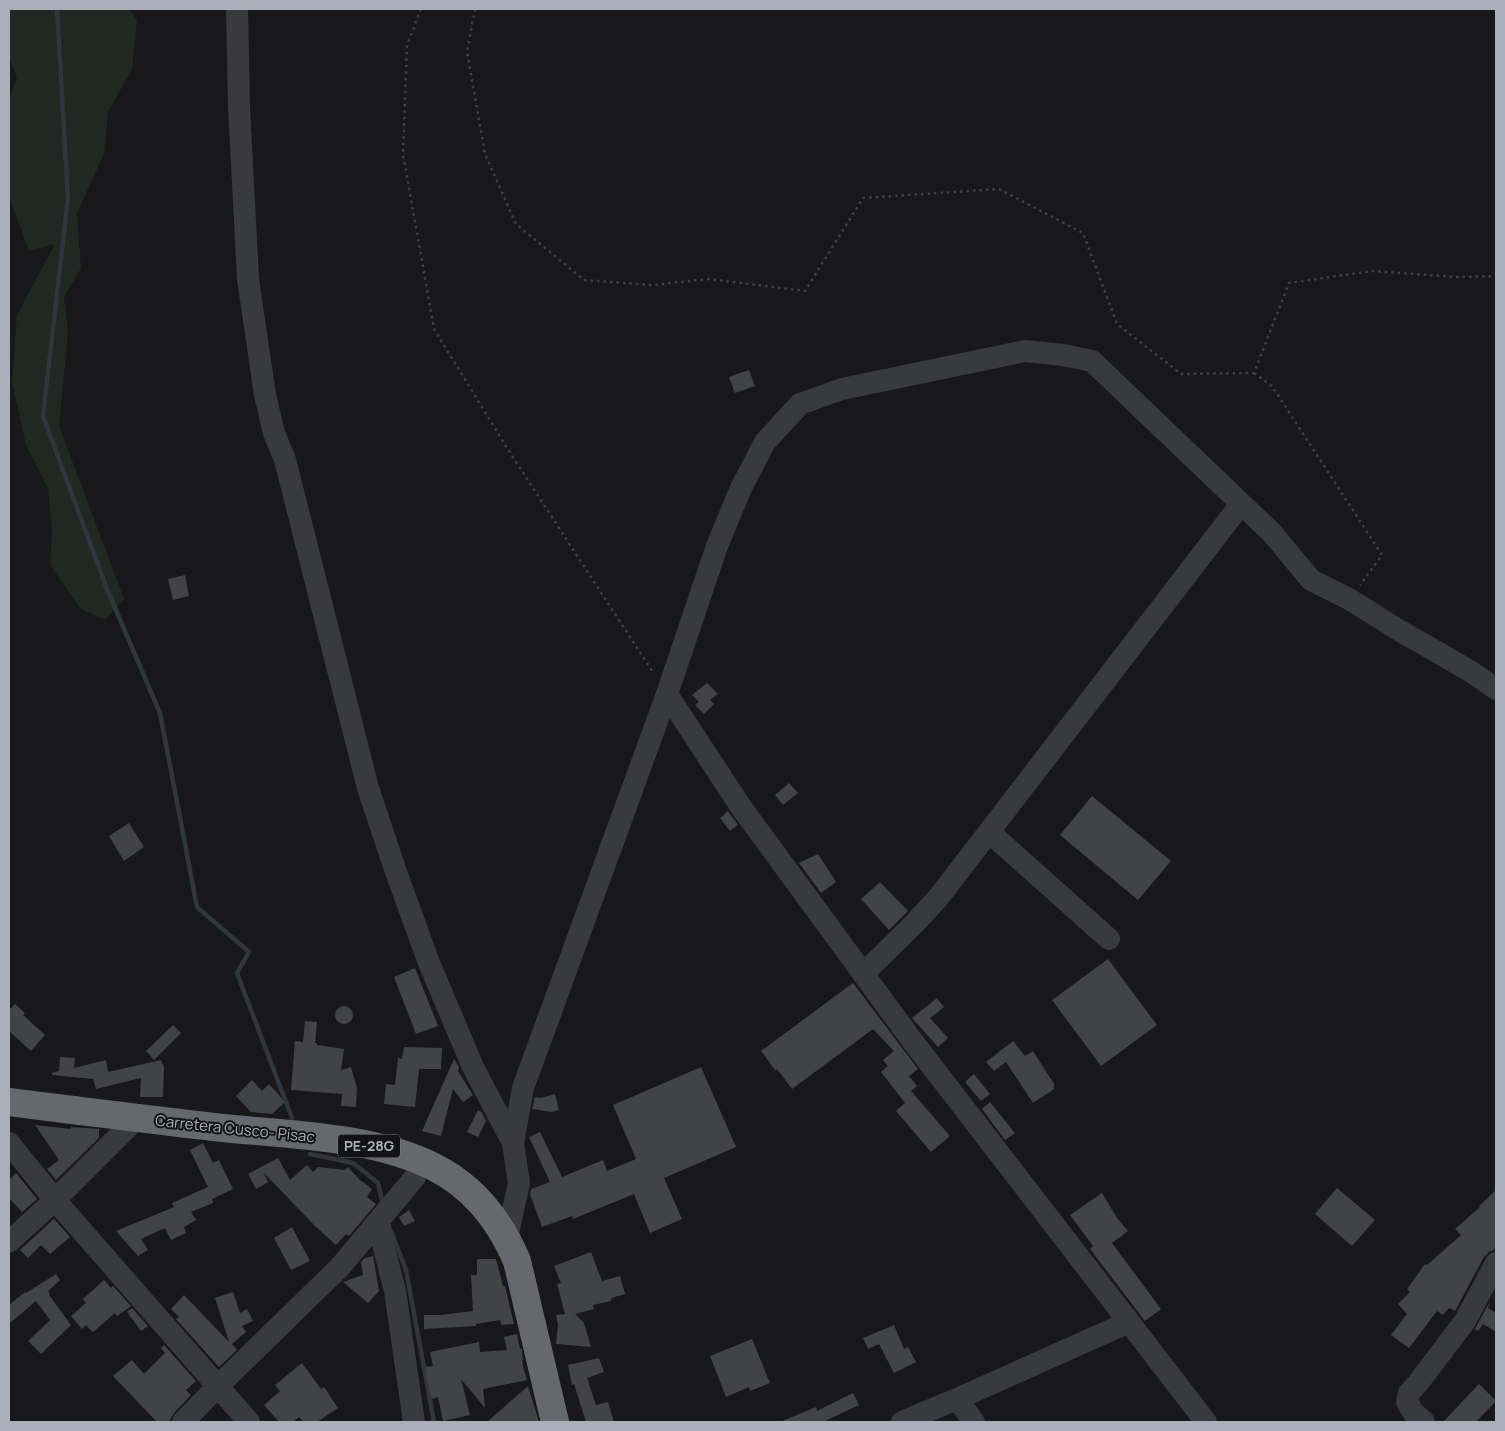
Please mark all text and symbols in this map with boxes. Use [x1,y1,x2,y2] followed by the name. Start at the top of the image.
[154,1110,316,1147] street label: Carretera Cusco- Pisac
[338,1134,400,1158] road number: PE-28G

